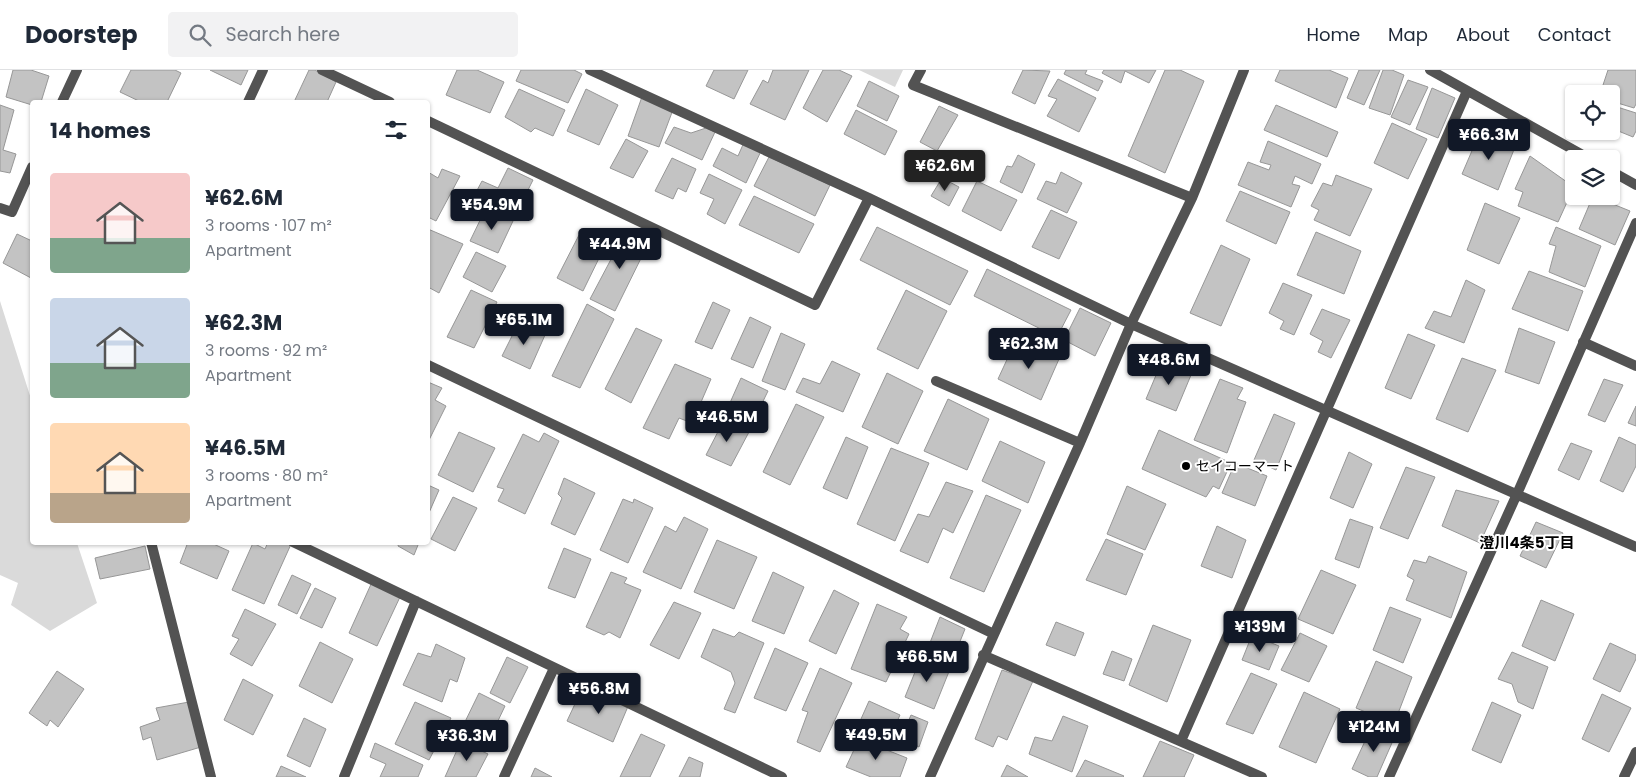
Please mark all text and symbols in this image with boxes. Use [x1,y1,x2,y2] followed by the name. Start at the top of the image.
[168,12,518,57] search box
[25,18,138,51] text: Doorstep
[186,21,214,49] icon: search
[226,21,340,48] text: Search here
[1306,22,1360,47] text: Home
[1388,22,1428,47] text: Map
[1456,22,1510,47] text: About
[1538,22,1611,47] text: Contact
[1565,85,1620,205] map controls
[1565,85,1620,140] button: locate
[50,116,151,145] text: 14 homes
[382,116,410,144] icon: filters
[1448,118,1530,161] pin: ¥66.3M
[1459,123,1519,146] text: ¥66.3M
[904,150,986,192] pin: ¥62.6M
[1565,150,1620,205] button: layers
[915,154,975,177] text: ¥62.6M
[205,183,283,212] text: ¥62.6M
[451,189,533,231] pin: ¥54.9M
[90,193,150,253] icon: home
[461,193,523,216] text: ¥54.9M
[205,214,332,237] text: 3 rooms · 107 m²
[579,228,661,270] pin: ¥44.9M
[589,232,651,255] text: ¥44.9M
[205,239,292,262] text: Apartment
[483,304,565,346] pin: ¥65.1M
[205,308,282,337] text: ¥62.3M
[496,308,552,331] text: ¥65.1M
[90,318,150,378] icon: home
[988,328,1070,370] pin: ¥62.3M
[1000,332,1058,355] text: ¥62.3M
[205,339,327,362] text: 3 rooms · 92 m²
[1128,344,1210,386] pin: ¥48.6M
[1138,348,1200,371] text: ¥48.6M
[205,364,292,387] text: Apartment
[686,400,768,443] pin: ¥46.5M
[696,405,758,428] text: ¥46.5M
[205,433,286,462] text: ¥46.5M
[90,443,150,503] icon: home
[1196,456,1294,476] place label: セイコーマート
[1180,460,1192,472] marker: セイコーマート
[205,464,328,487] text: 3 rooms · 80 m²
[205,489,292,512] text: Apartment
[1480,532,1574,553] district label: 澄川4条5丁目
[1225,610,1295,653] pin: ¥139M
[1235,615,1285,638] text: ¥139M
[886,640,968,683] pin: ¥66.5M
[897,645,957,668] text: ¥66.5M
[558,672,640,715] pin: ¥56.8M
[569,677,629,700] text: ¥56.8M
[1339,710,1409,753] pin: ¥124M
[1348,715,1400,738] text: ¥124M
[835,718,917,761] pin: ¥49.5M
[426,720,508,762] pin: ¥36.3M
[845,723,907,746] text: ¥49.5M
[437,724,497,747] text: ¥36.3M

